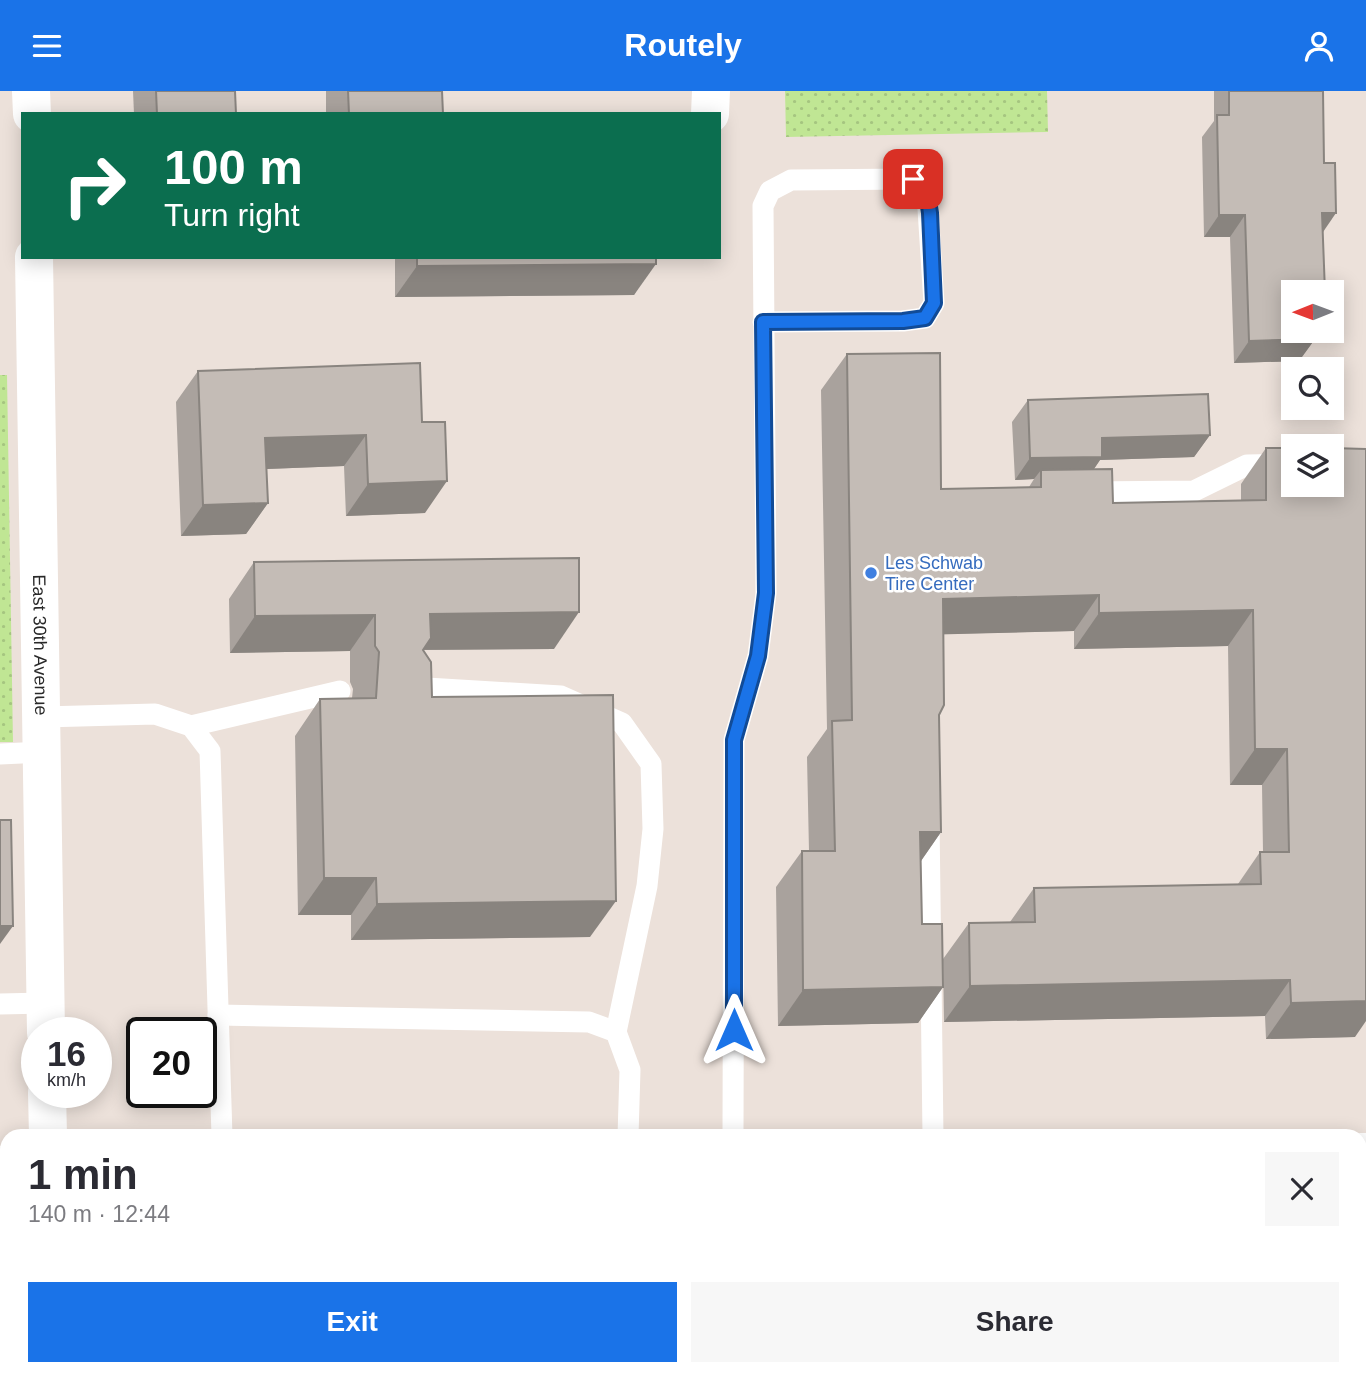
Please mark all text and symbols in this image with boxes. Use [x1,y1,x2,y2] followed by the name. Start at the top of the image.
[28,27,66,65] icon: menu
[624,27,742,63] text: Routely
[1300,27,1338,65] icon: person
[49,140,140,231] icon: right
[164,140,303,194] text: 100 m
[883,149,943,209] pin
[894,160,932,198] icon: arrive
[164,197,300,233] text: Turn right
[1281,280,1344,343] north arrow
[1281,280,1344,497] map controls
[1281,357,1344,420] button: search
[1281,434,1344,497] button: layers
[885,553,983,594] place label: Les Schwab Tire Center
[863,565,879,581] marker: Les Schwab Tire Center
[29,574,51,716] street label: East 30th Avenue
[697,993,771,1067] position arrow
[126,1017,217,1108] speed limit sign: 20
[47,1034,86,1073] text: 16
[47,1070,86,1090] text: km/h
[28,1151,138,1198] text: 1 min
[1265,1152,1339,1226] button: close
[28,1201,170,1227] text: 140 m · 12:44
[28,1282,677,1362] button: Exit
[691,1282,1339,1362] button: Share

